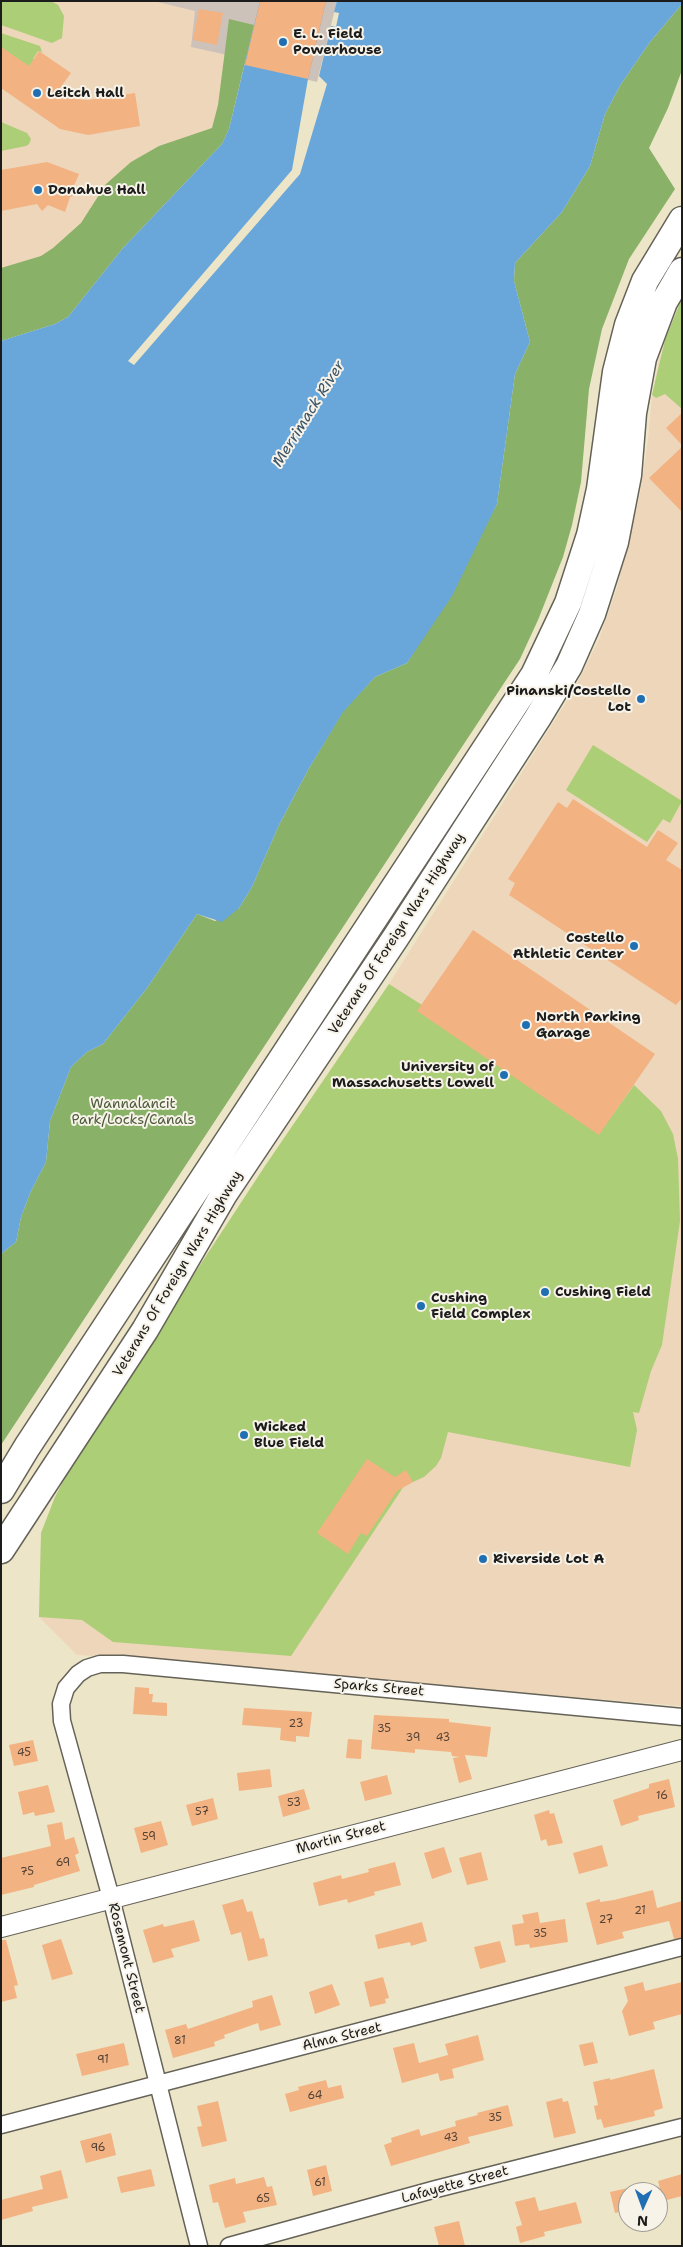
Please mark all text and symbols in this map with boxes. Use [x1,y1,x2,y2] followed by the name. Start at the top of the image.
[293,26,382,58] place label: E. L. Field Powerhouse
[277,36,289,48] marker: E. L. Field Powerhouse
[47,85,124,101] place label: Leitch Hall
[31,87,43,99] marker: Leitch Hall
[48,182,146,198] place label: Donahue Hall
[32,184,44,196] marker: Donahue Hall
[269,358,349,470] water label: Merrimack River
[506,683,631,716] place label: Pinanski/Costello Lot
[635,693,647,705] marker: Pinanski/Costello Lot
[325,830,469,1038] street label: Veterans Of Foreign Wars Highway
[513,930,624,962] place label: Costello Athletic Center
[628,940,640,952] marker: Costello Athletic Center
[536,1009,641,1042] place label: North Parking Garage
[520,1019,532,1031] marker: North Parking Garage
[332,1059,494,1092] place label: University of Massachusetts Lowell
[498,1069,510,1081] marker: University of Massachusetts Lowell
[72,1096,194,1128] park label: Wannalancit Park/Locks/Canals
[110,1168,246,1380] street label: Veterans Of Foreign Wars Highway
[555,1284,651,1300] place label: Cushing Field
[539,1286,551,1298] marker: Cushing Field
[431,1290,530,1322] place label: Cushing Field Complex
[415,1300,427,1312] marker: Cushing Field Complex
[254,1419,324,1451] place label: Wicked Blue Field
[238,1429,250,1441] marker: Wicked Blue Field
[493,1551,604,1567] place label: Riverside Lot A
[477,1553,489,1565] marker: Riverside Lot A
[333,1676,425,1700] street label: Sparks Street
[289,1717,303,1731] house number: 23
[377,1722,391,1736] house number: 35
[406,1731,420,1745] house number: 39
[436,1731,450,1745] house number: 43
[17,1746,31,1760] house number: 45
[656,1789,668,1803] house number: 16
[287,1796,301,1810] house number: 53
[195,1805,209,1819] house number: 57
[294,1818,388,1858] street label: Martin Street
[142,1830,156,1844] house number: 59
[56,1856,70,1870] house number: 69
[20,1865,34,1879] house number: 75
[104,1901,148,2015] street label: Rosemont Street
[634,1904,646,1918] house number: 21
[599,1913,613,1927] house number: 27
[533,1927,547,1941] house number: 35
[301,2019,383,2055] street label: Alma Street
[174,2034,186,2048] house number: 81
[97,2053,109,2067] house number: 91
[307,2089,323,2103] house number: 64
[488,2111,502,2125] house number: 35
[444,2131,458,2145] house number: 43
[90,2141,106,2155] house number: 96
[400,2163,510,2207] street label: Lafayette Street
[314,2176,326,2190] house number: 61
[618,2182,668,2232] north arrow
[256,2192,270,2206] house number: 65
[637,2212,648,2230] text: N

